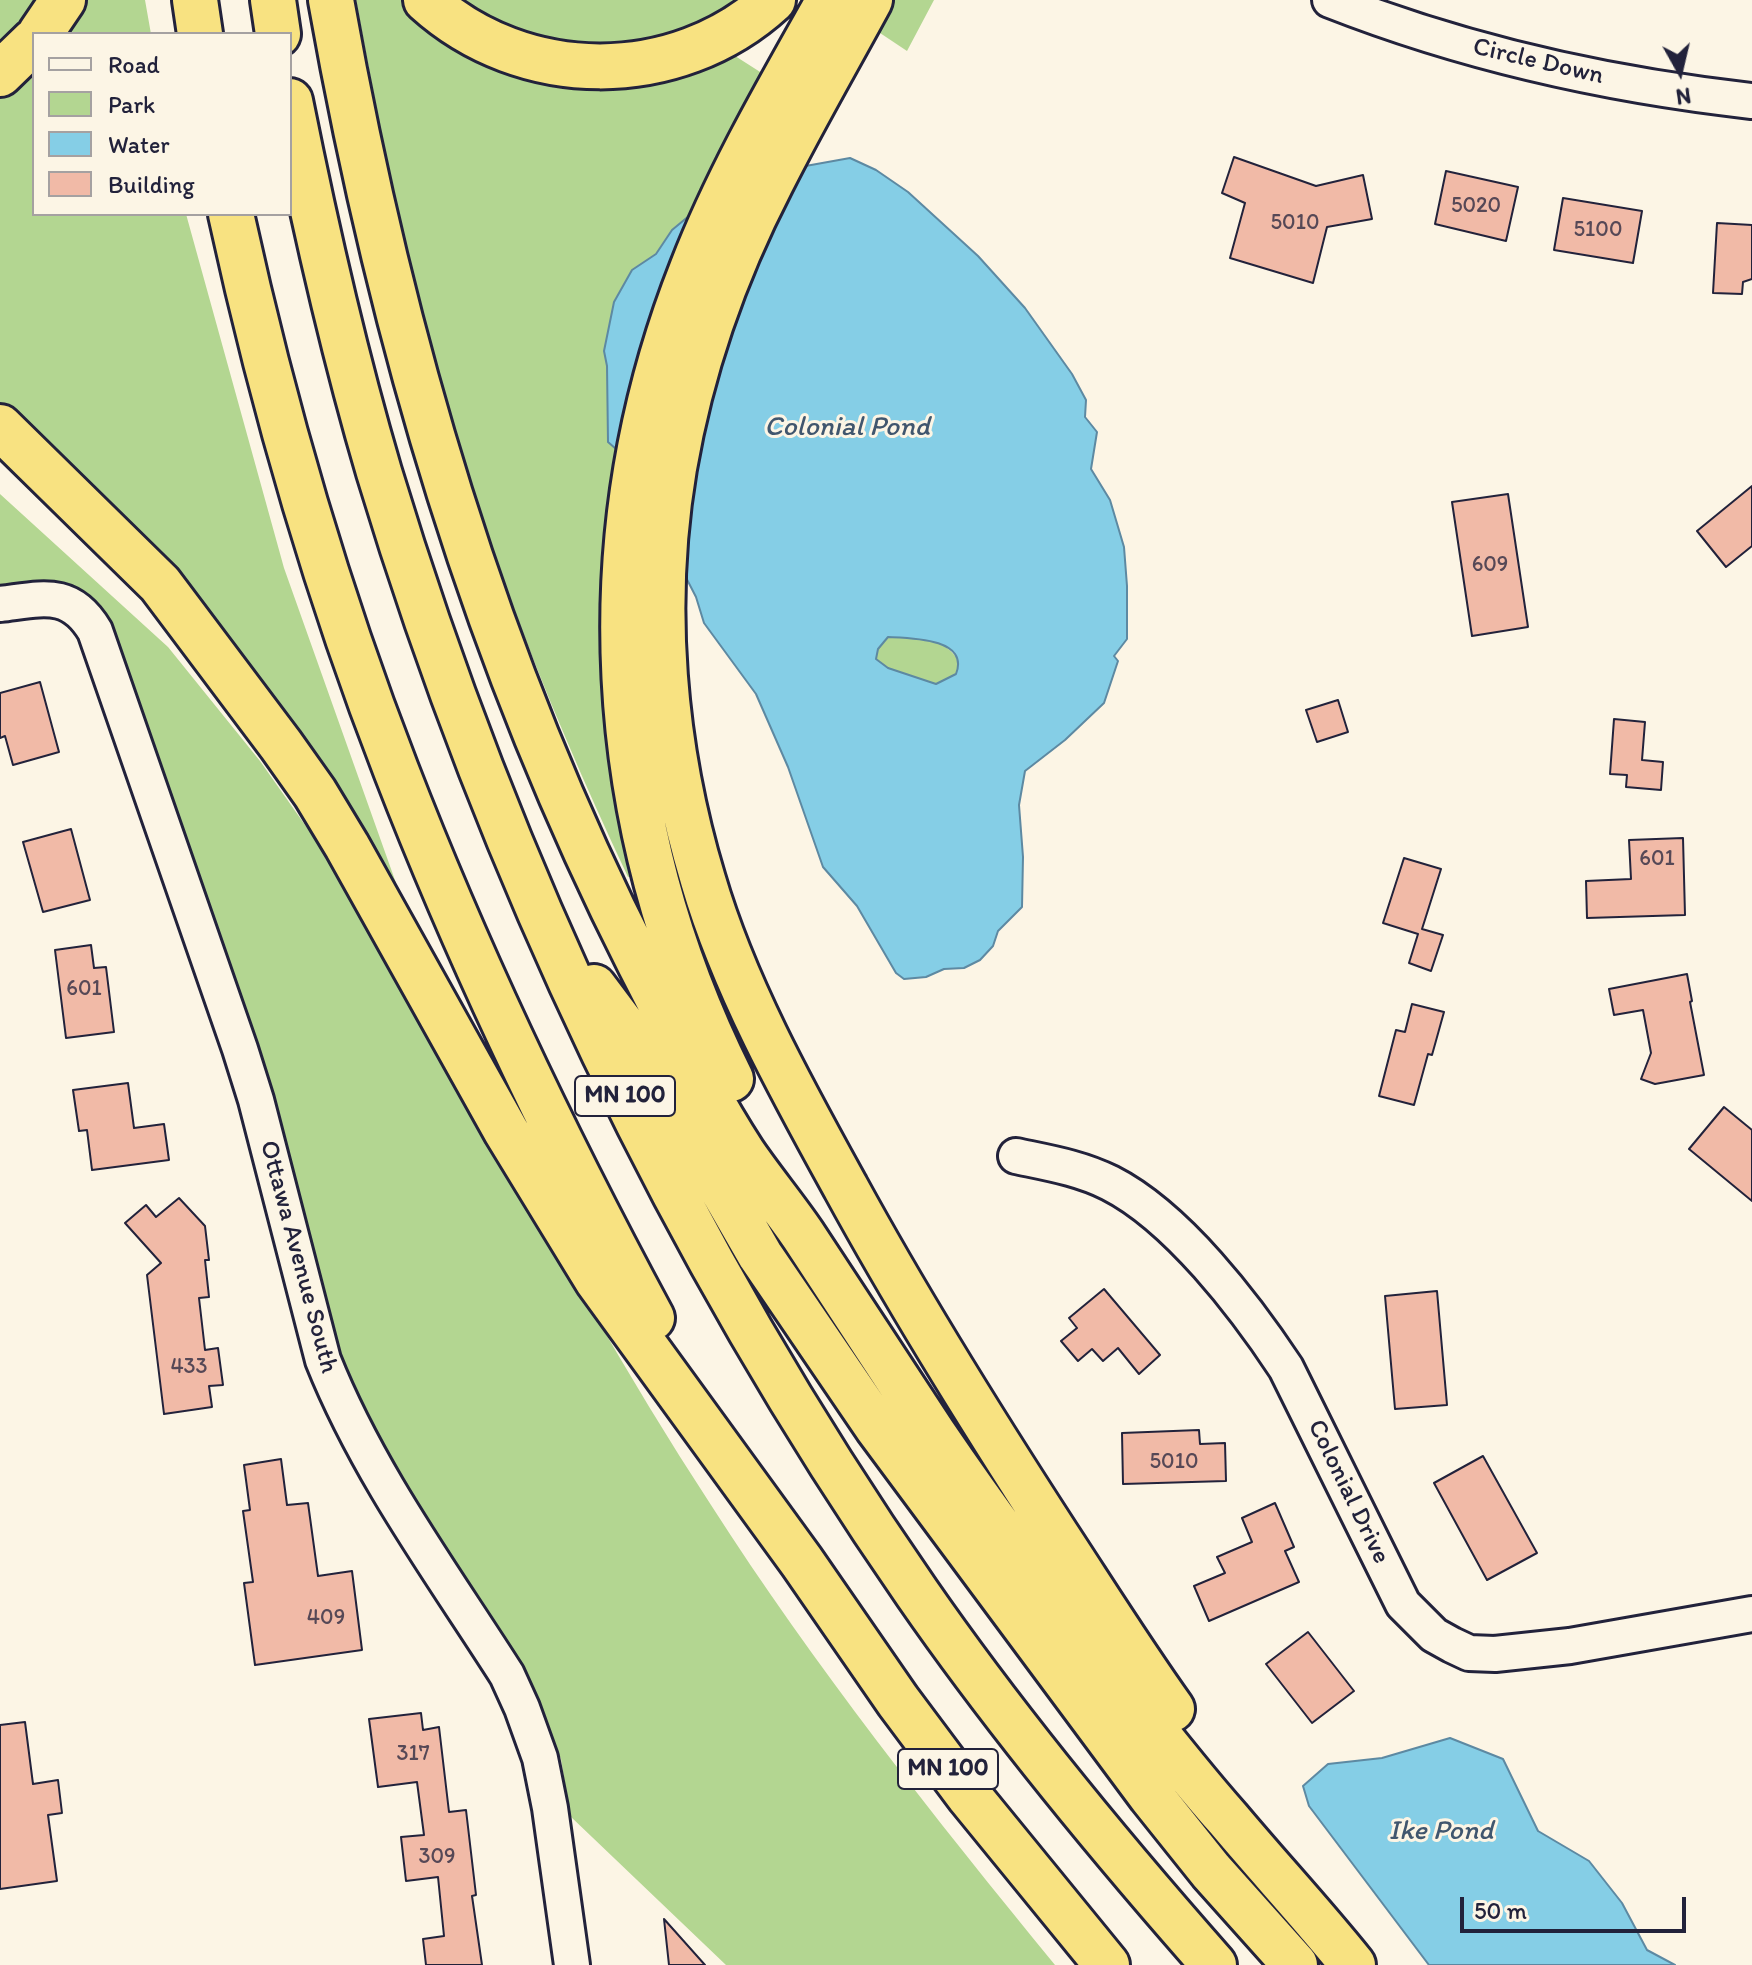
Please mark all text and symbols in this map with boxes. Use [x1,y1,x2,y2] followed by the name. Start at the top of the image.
[32,32,292,216] legend
[1470,32,1606,92] street label: Circle Down
[1640,32,1720,112] north arrow
[108,50,160,79] text: Road
[1674,82,1693,111] text: N
[108,90,155,119] text: Park
[108,130,170,159] text: Water
[108,170,195,199] text: Building
[1451,193,1501,219] house number: 5020
[1271,210,1319,236] house number: 5010
[1574,217,1622,243] house number: 5100
[764,411,930,445] water label: Colonial Pond
[1472,552,1508,578] house number: 609
[1639,846,1675,872] house number: 601
[66,976,102,1002] house number: 601
[575,1076,675,1116] road number: MN 100
[252,1137,344,1377] street label: Ottawa Avenue South
[170,1354,208,1380] house number: 433
[1300,1415,1396,1569] street label: Colonial Drive
[1150,1449,1198,1475] house number: 5010
[307,1605,345,1631] house number: 409
[396,1741,430,1767] house number: 317
[898,1749,998,1789] road number: MN 100
[1389,1815,1493,1849] water label: Ike Pond
[418,1844,456,1870] house number: 309
[1464,1881,1690,1931] scale bar
[1474,1896,1527,1925] text: 50 m

